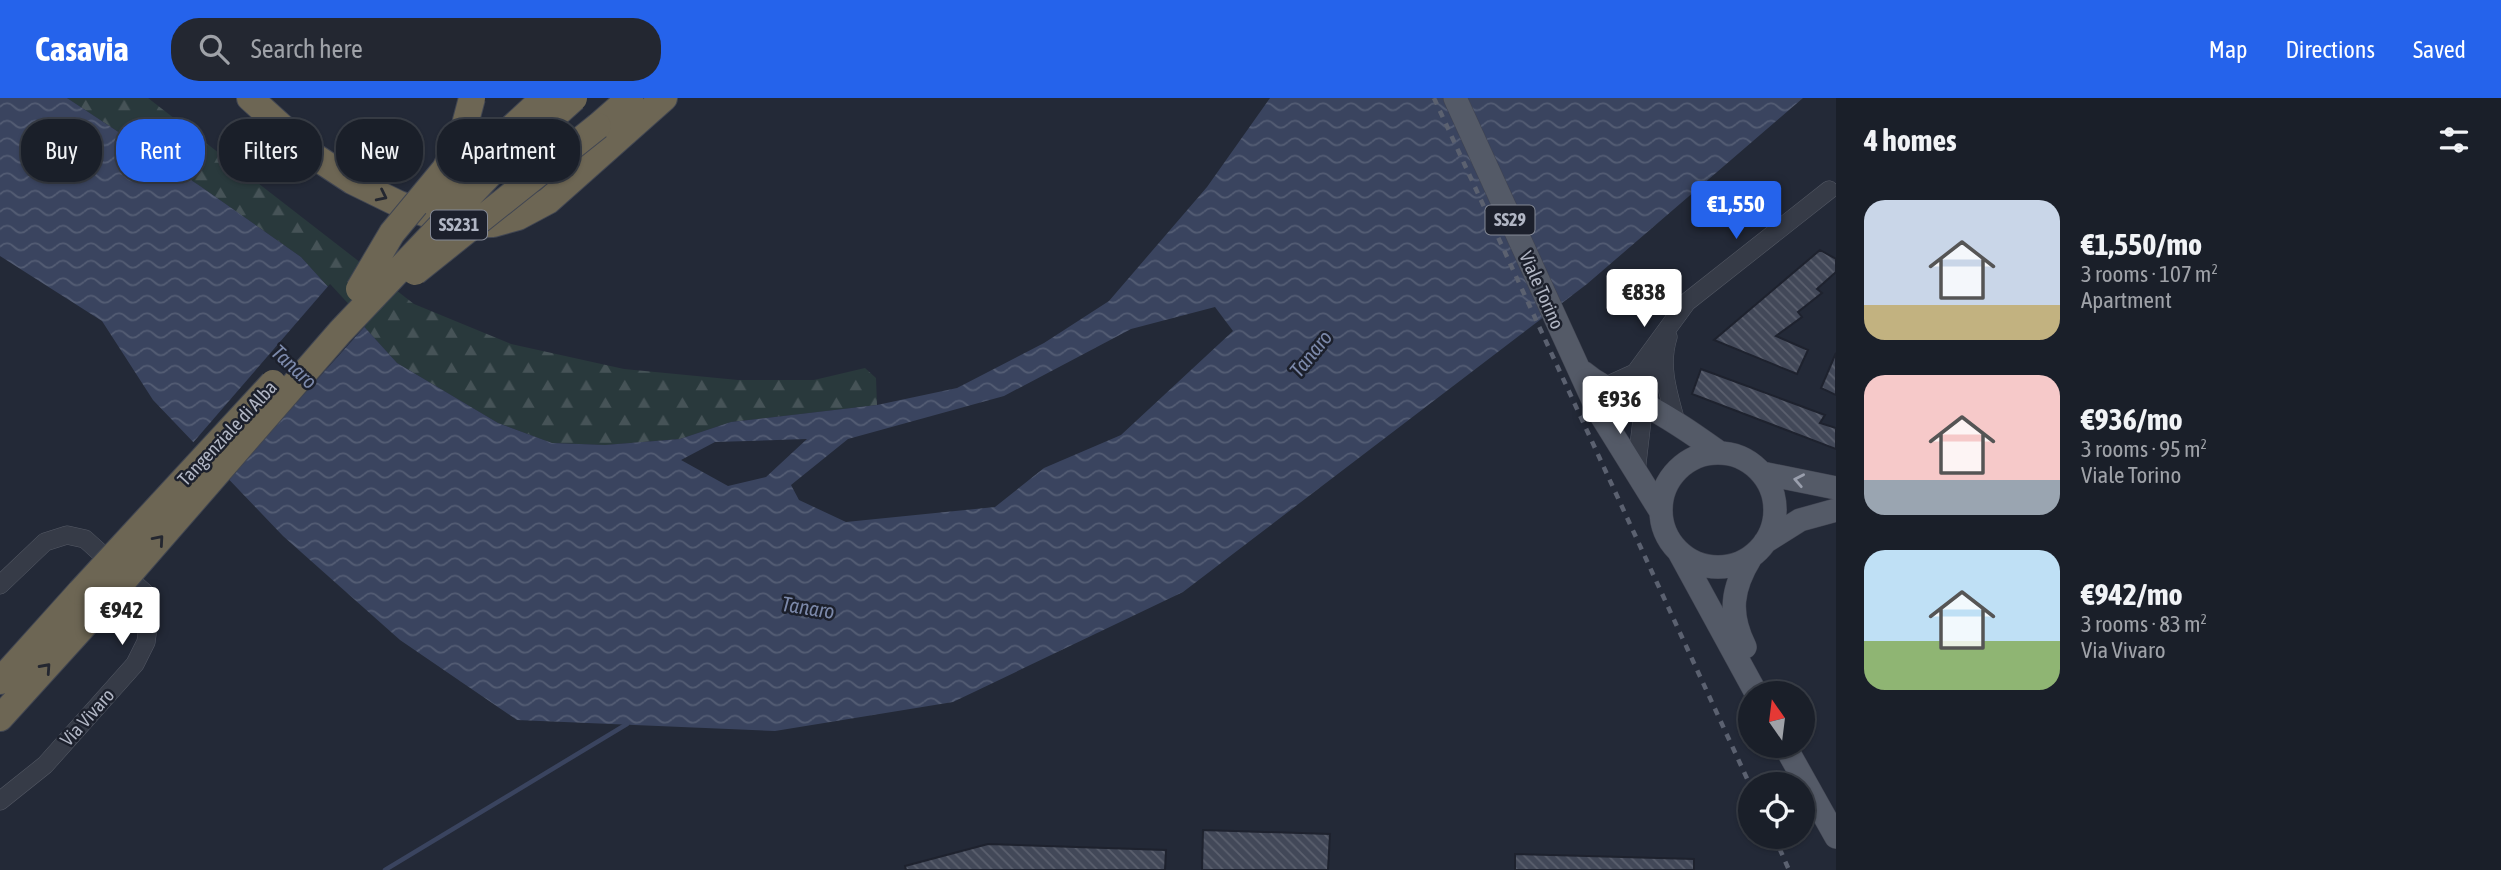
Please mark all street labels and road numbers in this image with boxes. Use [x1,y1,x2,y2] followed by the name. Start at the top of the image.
[1486,205,1534,234] road number: SS29
[431,210,487,240] road number: SS231
[1515,248,1569,332] street label: Viale Torino
[173,376,281,490] street label: Tangenziale di Alba
[55,684,119,750] street label: Via Vivaro

